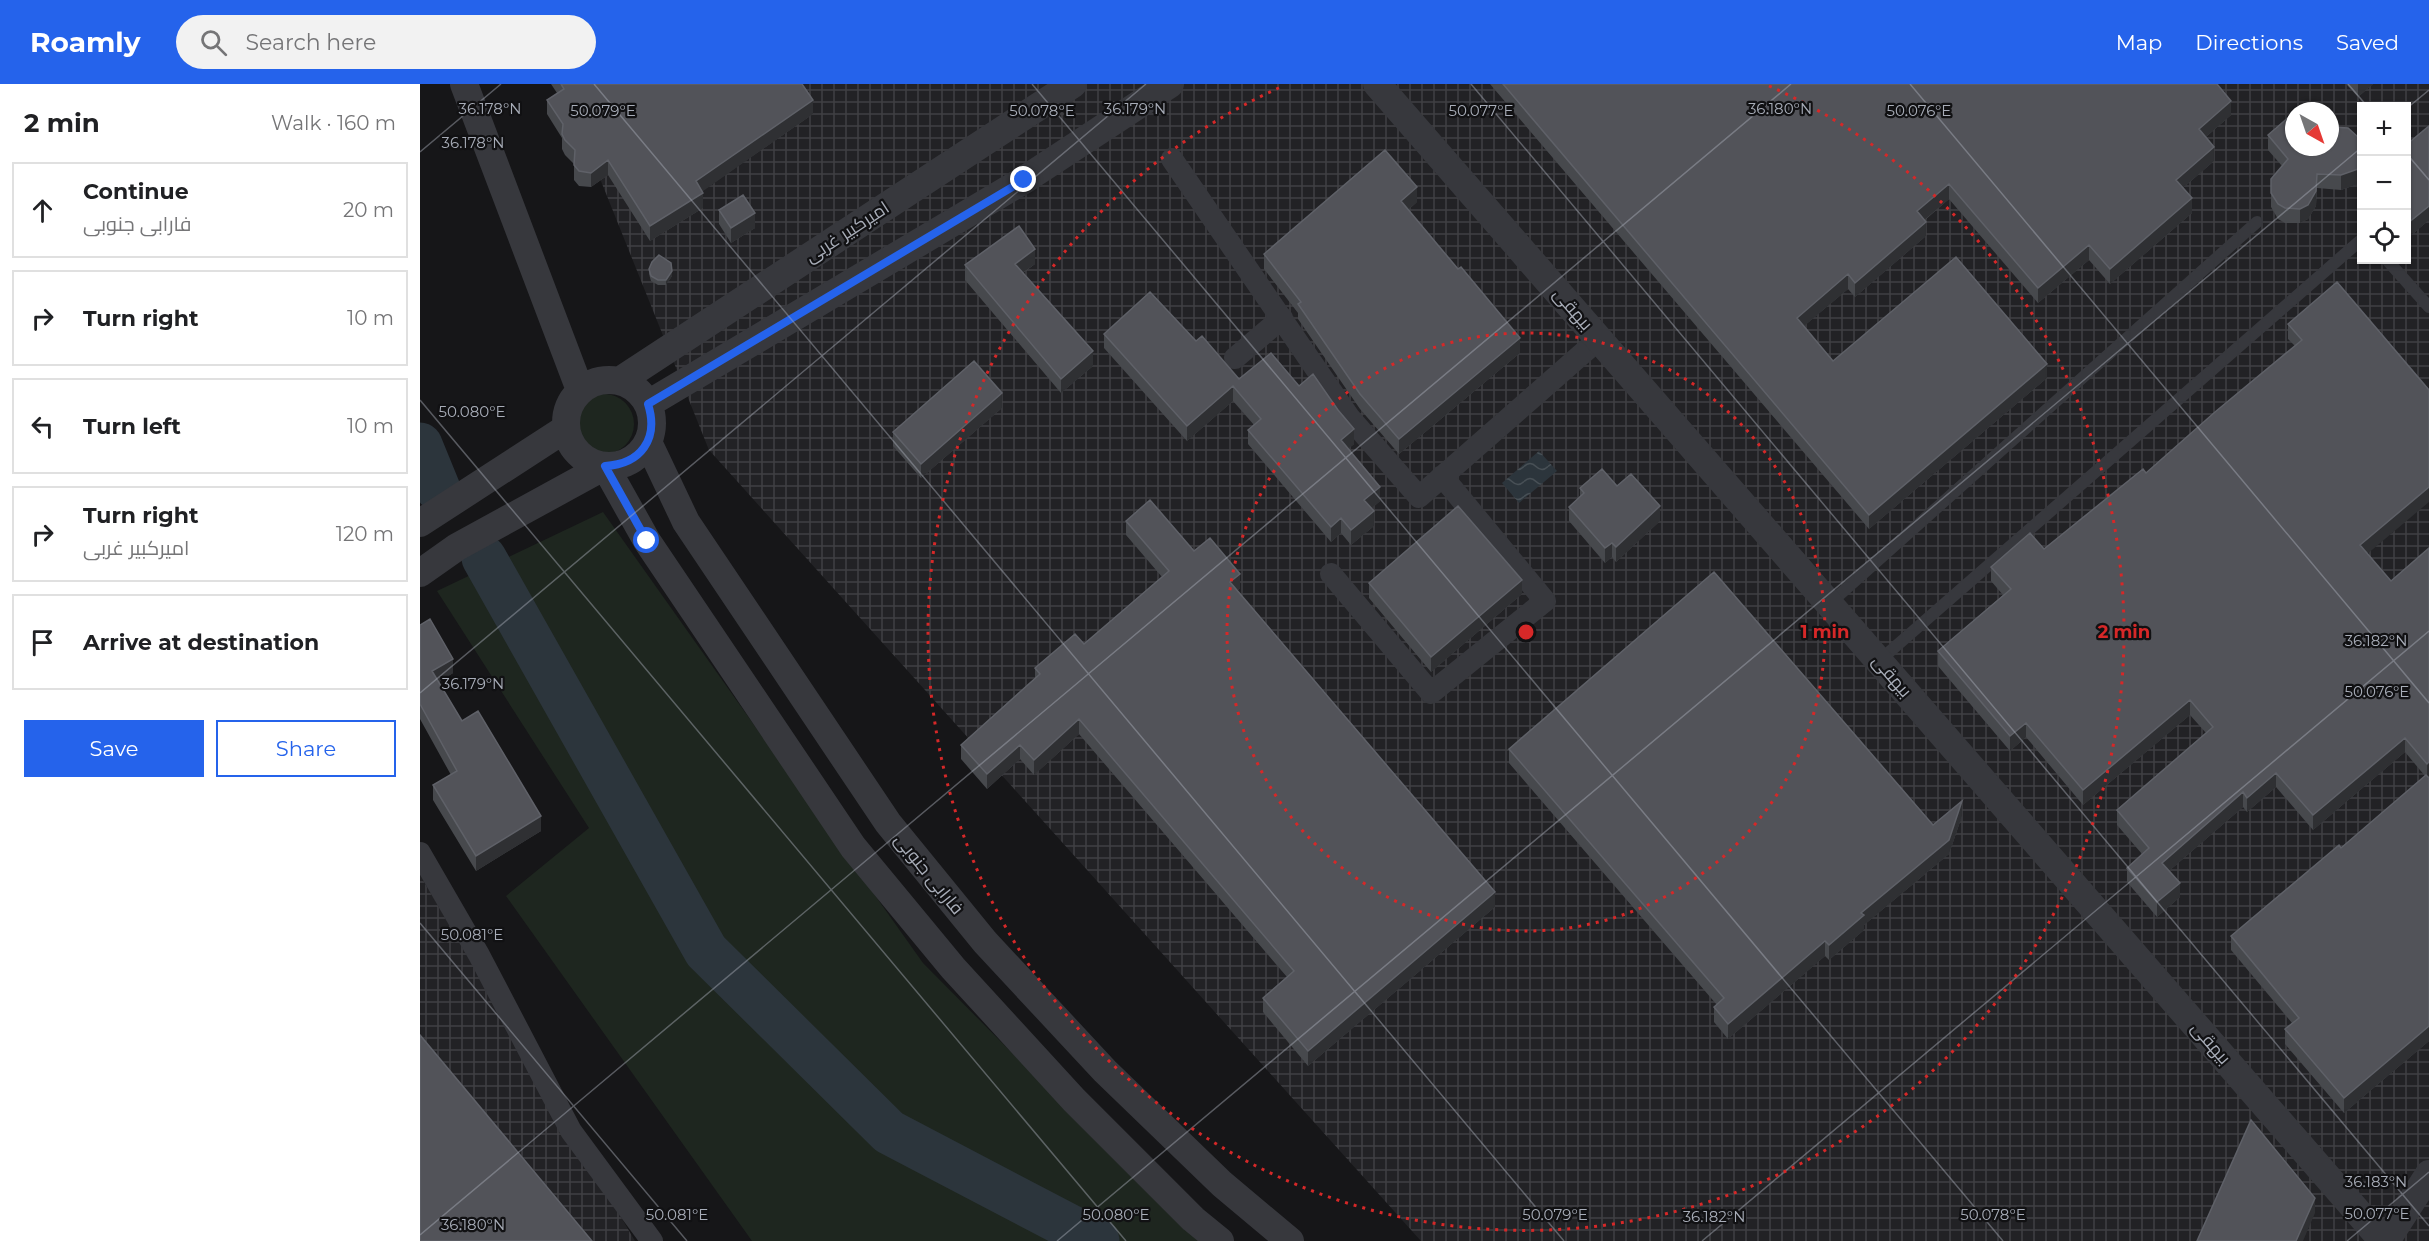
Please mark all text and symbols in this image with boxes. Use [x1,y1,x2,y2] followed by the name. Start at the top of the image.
[176,15,596,69] search box
[30,25,140,59] text: Roamly
[197,26,230,59] icon: search
[245,29,376,56] text: Search here
[2116,30,2162,55] text: Map
[2195,30,2303,55] text: Directions
[2336,30,2399,55] text: Saved
[459,99,521,118] text: 36.178°N
[1104,99,1166,118] text: 36.179°N
[1748,99,1812,118] text: 36.180°N
[570,101,636,120] text: 50.079°E
[1009,101,1075,120] text: 50.078°E
[1448,101,1514,120] text: 50.077°E
[1887,101,1951,120] text: 50.076°E
[2285,102,2339,156] north arrow
[2357,102,2411,264] map controls
[2357,102,2411,156] button: +
[24,107,100,139] text: 2 min
[271,111,396,135] text: Walk · 160 m
[442,133,504,152] text: 36.178°N
[2357,156,2411,210] button: −
[1010,166,1036,192] route end
[83,178,189,205] text: Continue
[26,194,59,227] icon: ahead
[801,197,893,267] street label: امیرکبیر غربی
[343,198,394,222] text: 20 m
[2357,210,2411,264] button: locate
[83,212,192,236] text: فارابی جنوبی
[1548,283,1598,335] street label: بیهقی
[26,302,59,335] icon: right
[83,305,198,332] text: Turn right
[347,306,394,330] text: 10 m
[438,402,506,421] text: 50.080°E
[26,410,59,443] icon: left
[83,413,181,440] text: Turn left
[347,414,394,438] text: 10 m
[83,502,198,529] text: Turn right
[26,518,59,551] icon: right
[336,522,394,546] text: 120 m
[633,527,659,553] route start
[83,536,189,560] text: امیرکبیر غربی
[1801,621,1849,643] text: 1 min
[2098,621,2150,643] text: 2 min
[1516,622,1536,642] centre of rings
[26,626,59,659] icon: arrive
[83,629,319,656] text: Arrive at destination
[2345,631,2407,650] text: 36.182°N
[1867,650,1917,702] street label: بیهقی
[442,674,504,693] text: 36.179°N
[2345,682,2409,701] text: 50.076°E
[24,720,204,777] button: Save
[216,720,396,777] button: Share
[890,829,968,919] street label: فارابی جنوبی
[441,925,503,944] text: 50.081°E
[2186,1017,2236,1069] street label: بیهقی
[2345,1172,2407,1191] text: 36.183°N
[2344,1204,2410,1223] text: 50.077°E
[646,1205,708,1224] text: 50.081°E
[1082,1205,1150,1224] text: 50.080°E
[1522,1205,1588,1224] text: 50.079°E
[1960,1205,2026,1224] text: 50.078°E
[1683,1207,1745,1226] text: 36.182°N
[441,1215,505,1234] text: 36.180°N

